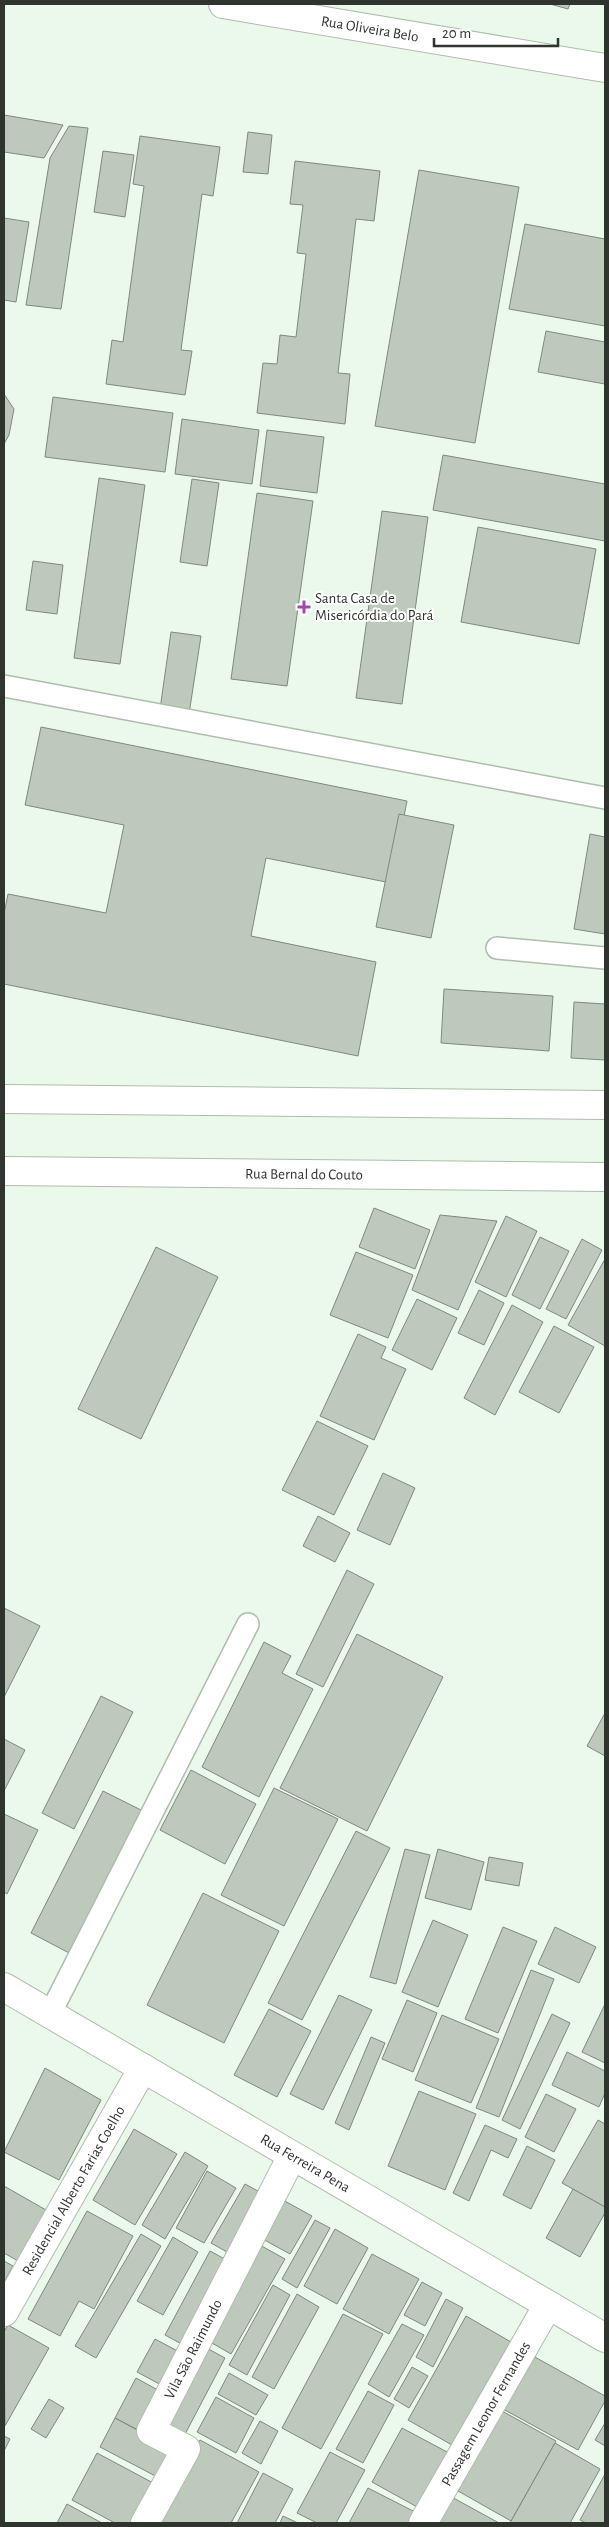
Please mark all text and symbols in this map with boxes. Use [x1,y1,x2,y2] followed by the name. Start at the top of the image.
[320,13,420,44] street label: Rua Oliveira Belo
[434,15,558,47] scale bar
[442,26,471,41] text: 20 m
[315,591,434,623] place label: Santa Casa de Misericórdia do Pará
[297,600,311,614] marker: Santa Casa de Misericórdia do Pará
[245,1166,363,1182] street label: Rua Bernal do Couto
[19,2103,127,2278] street label: Residencial Alberto Farias Coelho
[258,2131,353,2195] street label: Rua Ferreira Pena
[161,2297,225,2401] street label: Vila São Raimundo
[438,2339,533,2489] street label: Passagem Leonor Fernandes

